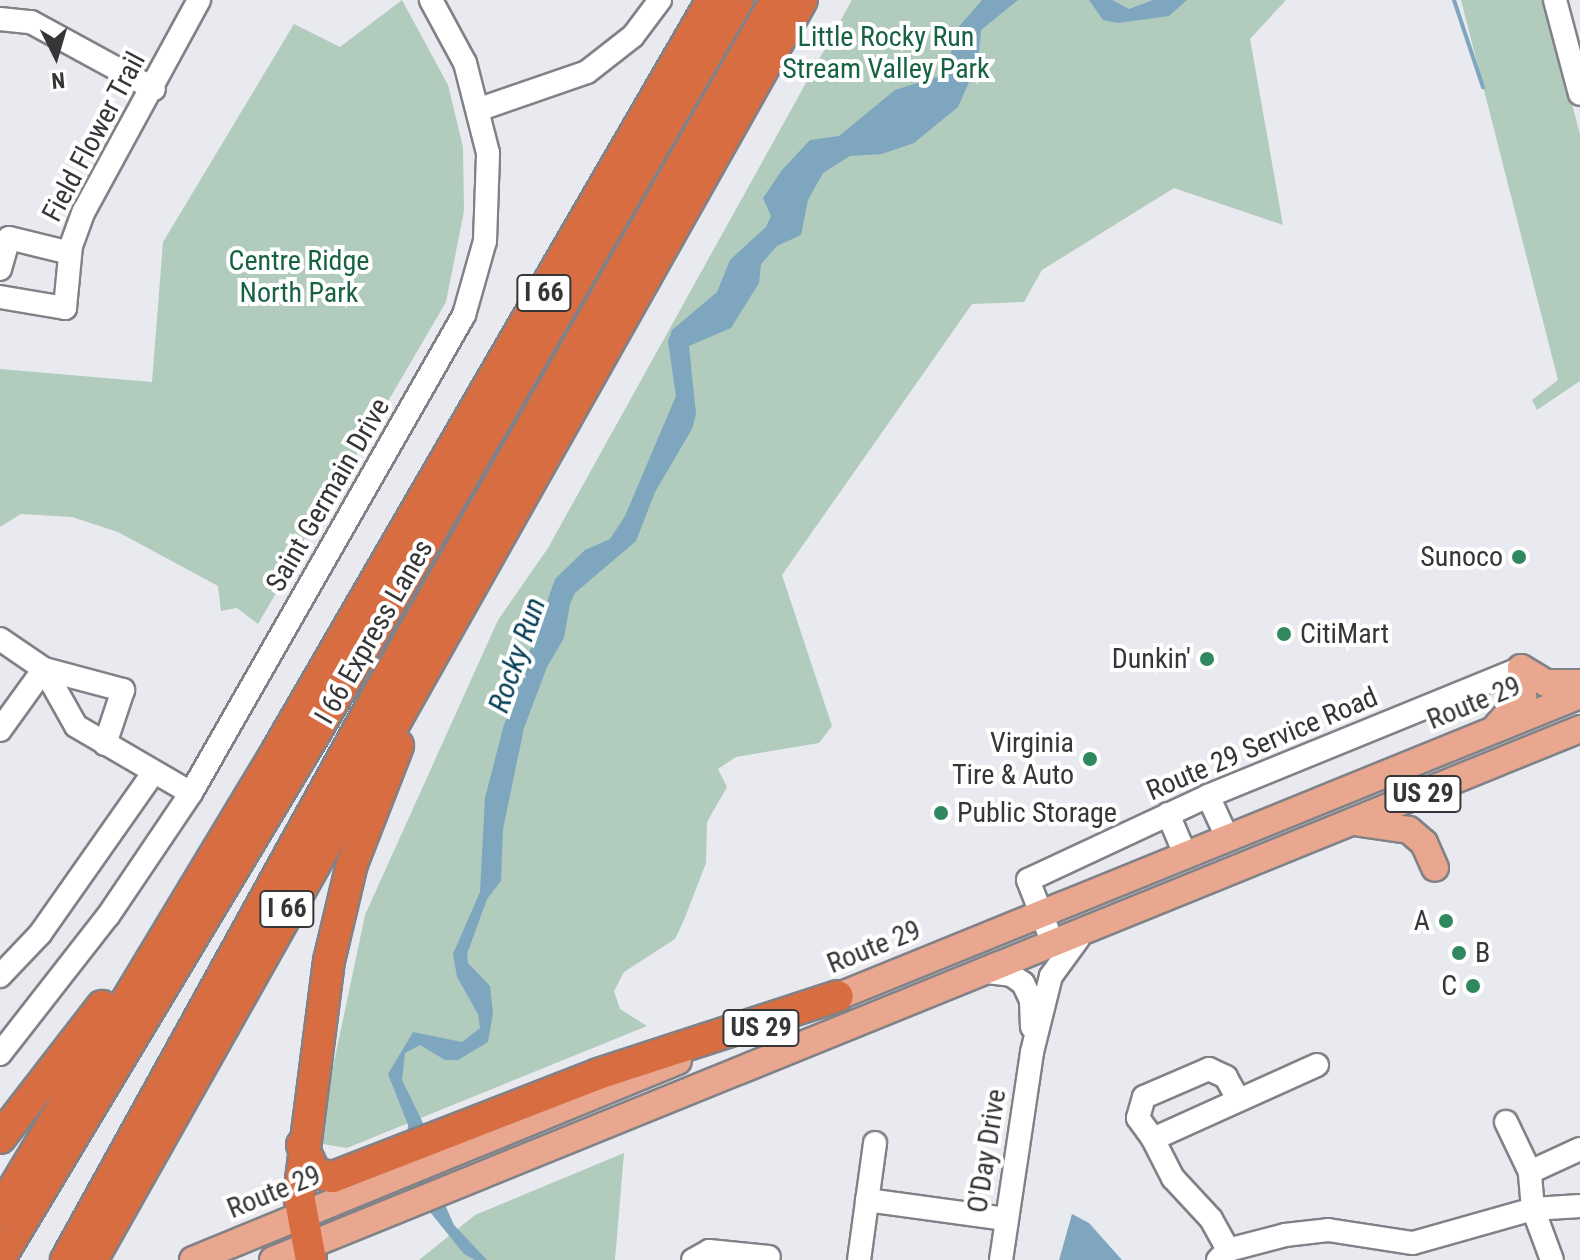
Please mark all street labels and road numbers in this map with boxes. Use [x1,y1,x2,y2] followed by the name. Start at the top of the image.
[35,46,153,228] street label: Field Flower Trail
[516,271,572,315] road number: I 66
[259,392,397,598] street label: Saint Germain Drive
[308,534,440,730] street label: I 66 Express Lanes
[1422,669,1526,737] street label: Route 29
[1141,680,1383,808] street label: Route 29 Service Road
[1383,772,1463,816] road number: US 29
[259,887,315,931] road number: I 66
[822,913,926,981] street label: Route 29
[721,1006,801,1050] road number: US 29
[961,1087,1013,1215] street label: O'Day Drive
[222,1158,326,1226] street label: Route 29

